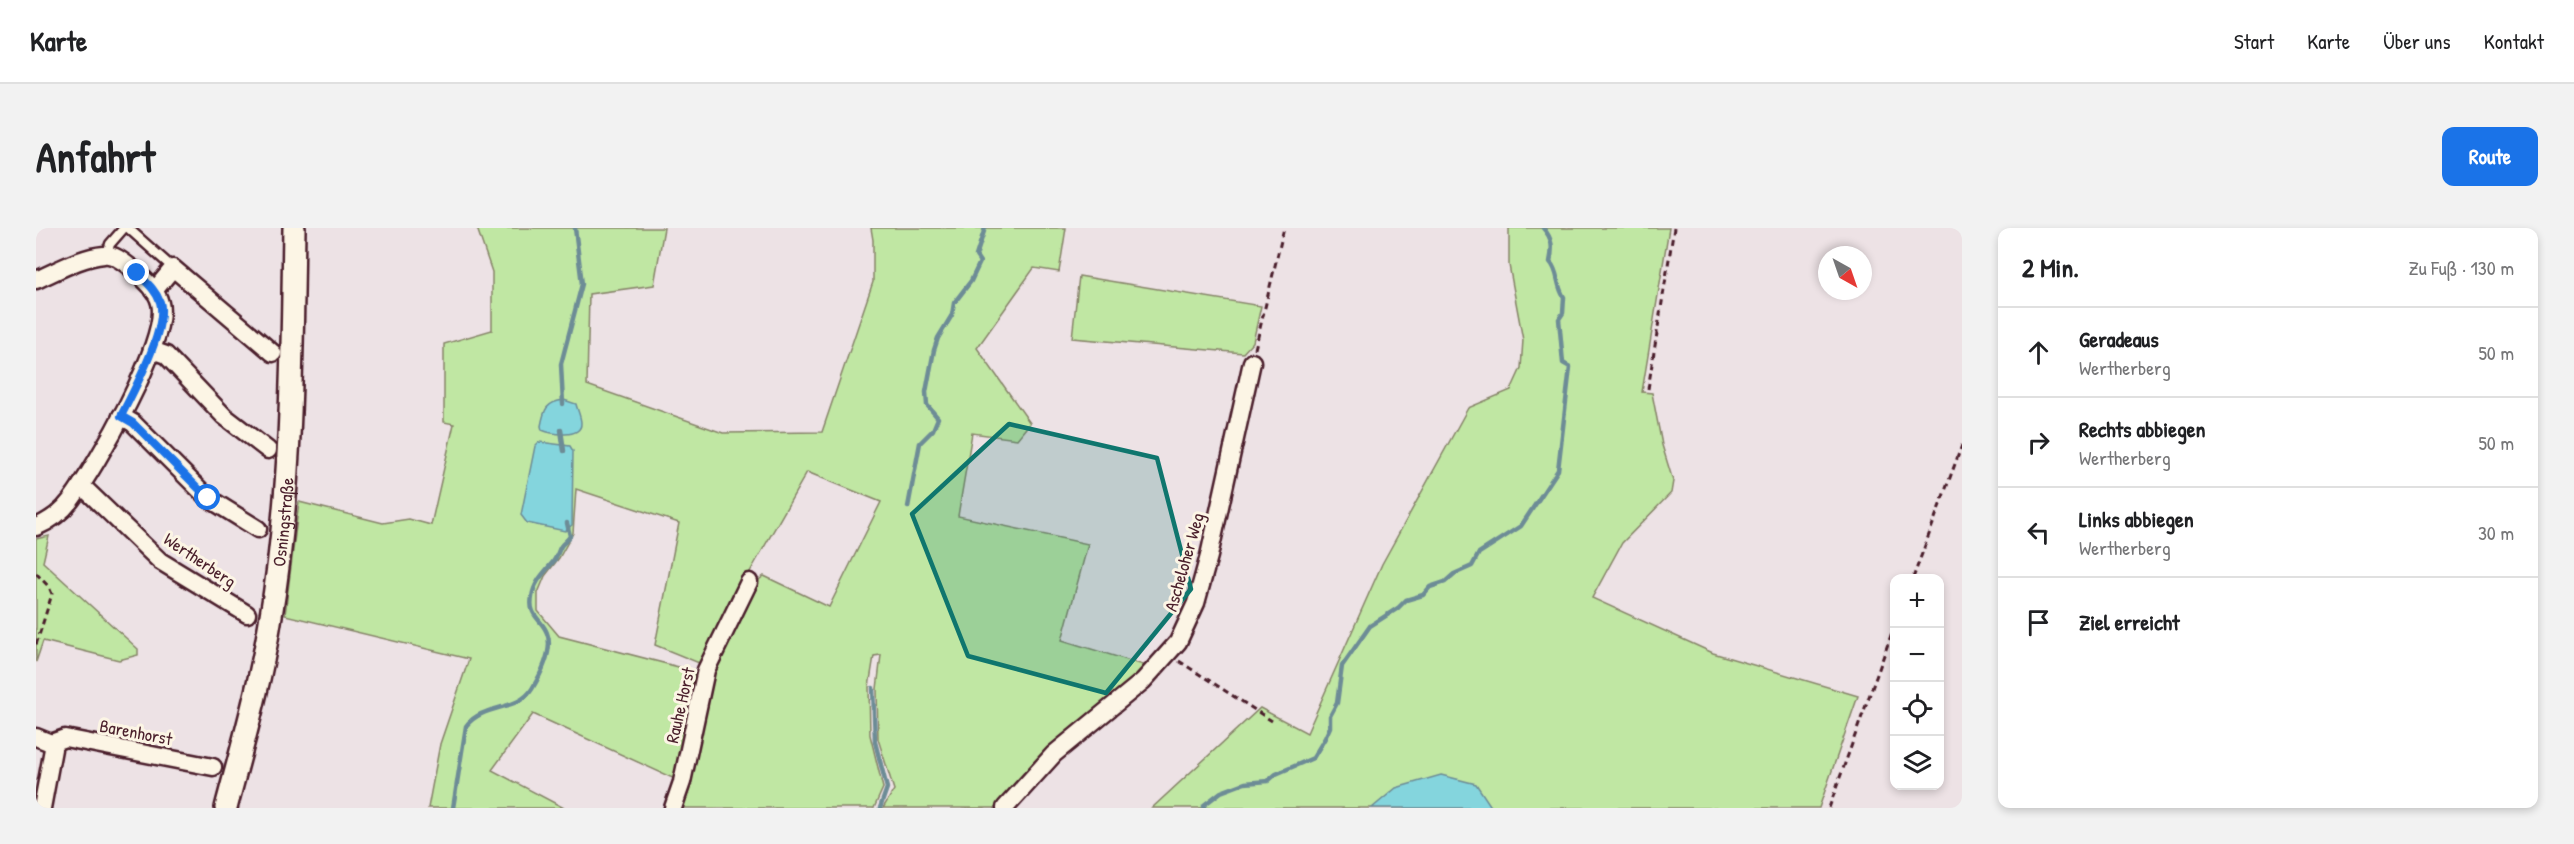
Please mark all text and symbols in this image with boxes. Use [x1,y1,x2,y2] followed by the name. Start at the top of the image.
[30,22,87,60] text: Karte
[2234,27,2274,56] text: Start
[2307,27,2350,56] text: Karte
[2383,27,2451,56] text: Über uns
[2484,27,2544,56] text: Kontakt
[2442,127,2538,186] button: Route
[36,128,155,185] text: Anfahrt
[1818,246,1872,300] north arrow
[2022,250,2079,285] text: 2 Min.
[2409,254,2514,281] text: Zu Fuß · 130 m
[123,259,149,285] route end
[2079,324,2159,354] text: Geradeaus
[2022,336,2055,369] icon: ahead
[2478,339,2514,366] text: 50 m
[2079,354,2171,381] text: Wertherberg
[2079,414,2206,444] text: Rechts abbiegen
[2022,426,2055,459] icon: right
[2478,429,2514,456] text: 50 m
[2079,444,2171,471] text: Wertherberg
[266,477,299,568] street label: Osningstraße
[194,484,220,510] route start
[2079,504,2194,534] text: Links abbiegen
[1158,510,1210,614] street label: Ascheloher Weg
[2022,516,2055,549] icon: left
[2478,519,2514,546] text: 30 m
[159,527,241,593] street label: Wertherberg
[2079,534,2171,561] text: Wertherberg
[1890,574,1944,790] map controls
[1890,574,1944,628] button: +
[2022,606,2055,639] icon: arrive
[2079,607,2179,637] text: Ziel erreicht
[1890,628,1944,682] button: −
[659,664,701,745] street label: Rauhe Horst
[1890,682,1944,736] button: locate
[98,713,175,751] street label: Barenhorst
[1890,736,1944,790] button: layers

